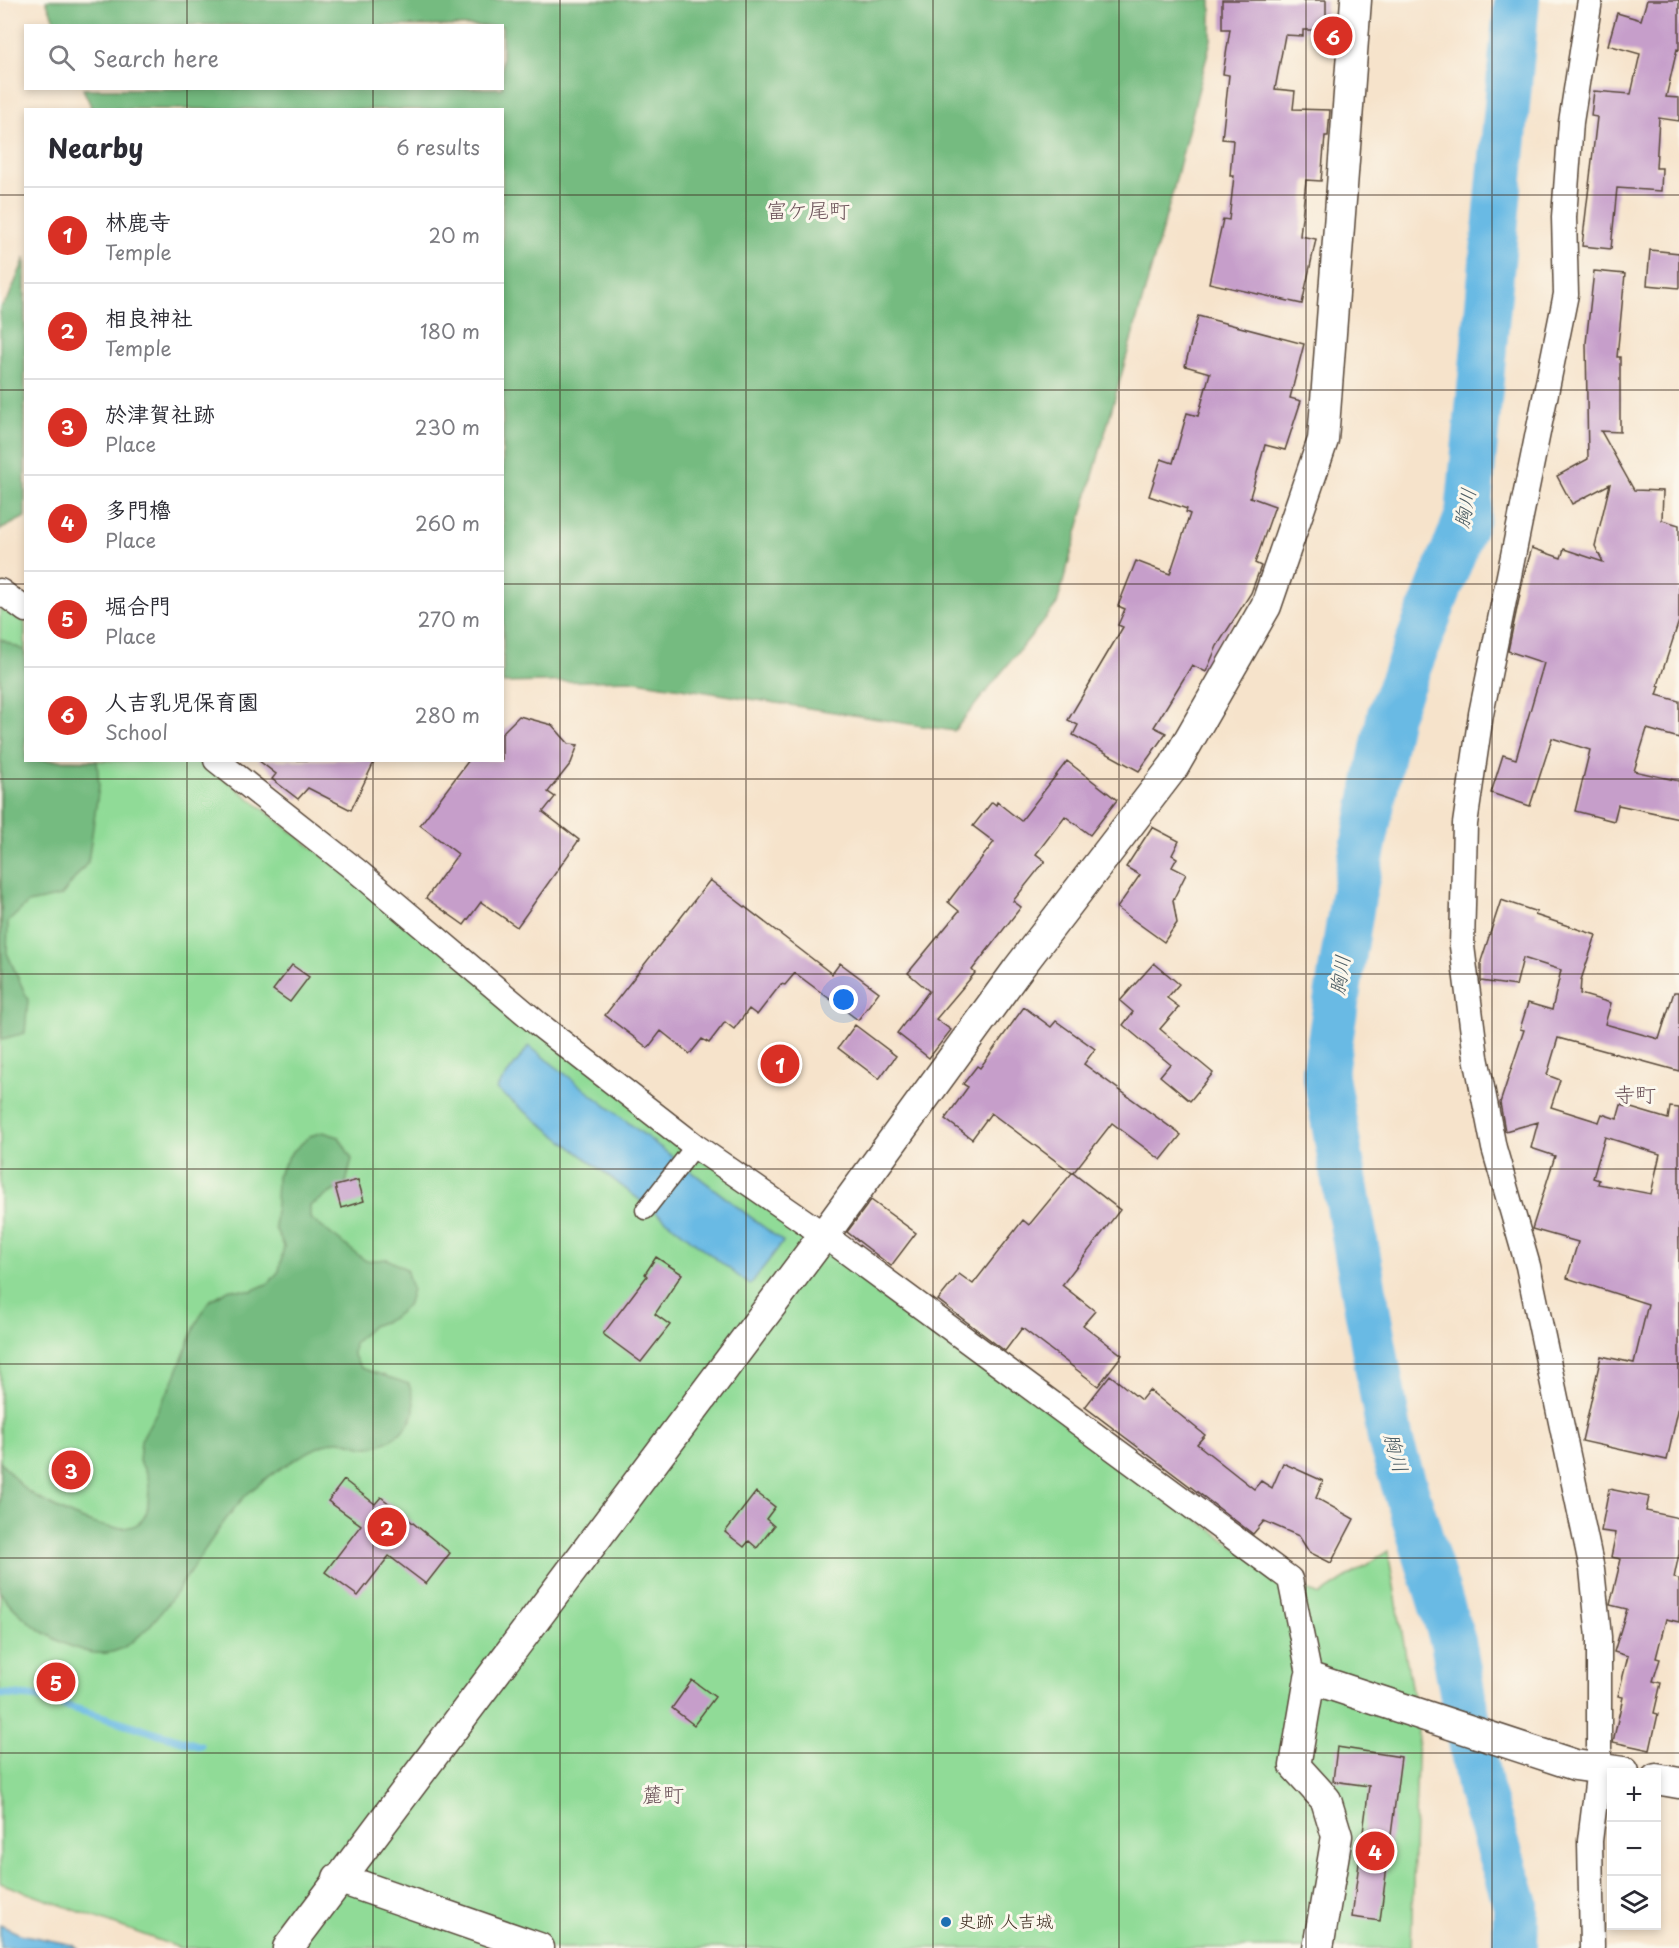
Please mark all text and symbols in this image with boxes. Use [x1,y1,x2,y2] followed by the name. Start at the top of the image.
[1314,14,1352,58] pin: 6
[24,24,504,90] search box
[45,41,78,74] icon: search
[93,41,219,74] text: Search here
[48,128,143,167] text: Nearby
[396,132,480,162] text: 6 results
[766,193,850,225] district label: 富ケ尾町
[105,204,171,237] text: 林鹿寺
[63,220,72,250] text: 1
[428,220,480,250] text: 20 m
[105,237,172,267] text: Temple
[105,300,193,333] text: 相良神社
[60,316,75,346] text: 2
[420,316,480,346] text: 180 m
[105,333,172,363] text: Temple
[105,396,215,429] text: 於津賀社跡
[61,412,74,442] text: 3
[415,412,480,442] text: 230 m
[105,429,156,459] text: Place
[1445,485,1483,530] water label: 胸川
[105,492,171,525] text: 多門櫓
[61,508,74,538] text: 4
[415,508,480,538] text: 260 m
[105,525,156,555] text: Place
[105,588,171,621] text: 堀合門
[61,604,74,634] text: 5
[417,604,480,634] text: 270 m
[105,621,156,651] text: Place
[105,684,259,717] text: 人吉乳児保育園
[60,700,75,730] text: 6
[415,700,480,730] text: 280 m
[105,717,168,747] text: School
[1321,953,1357,997] water label: 胸川
[829,985,858,1014] your location
[760,1042,800,1086] pin: 1
[1614,1077,1656,1109] district label: 寺町
[1377,1430,1417,1476] water label: 胸川
[52,1448,90,1492] pin: 3
[368,1504,406,1550] pin: 2
[36,1660,76,1704] pin: 5
[1607,1768,1661,1930] map controls
[1607,1768,1661,1822] button: +
[642,1777,684,1809] district label: 麓町
[1607,1822,1661,1876] button: −
[1356,1828,1394,1874] pin: 4
[1607,1876,1661,1930] button: layers
[958,1907,1054,1934] place label: 史跡 人吉城
[939,1915,953,1929] marker: 史跡 人吉城

